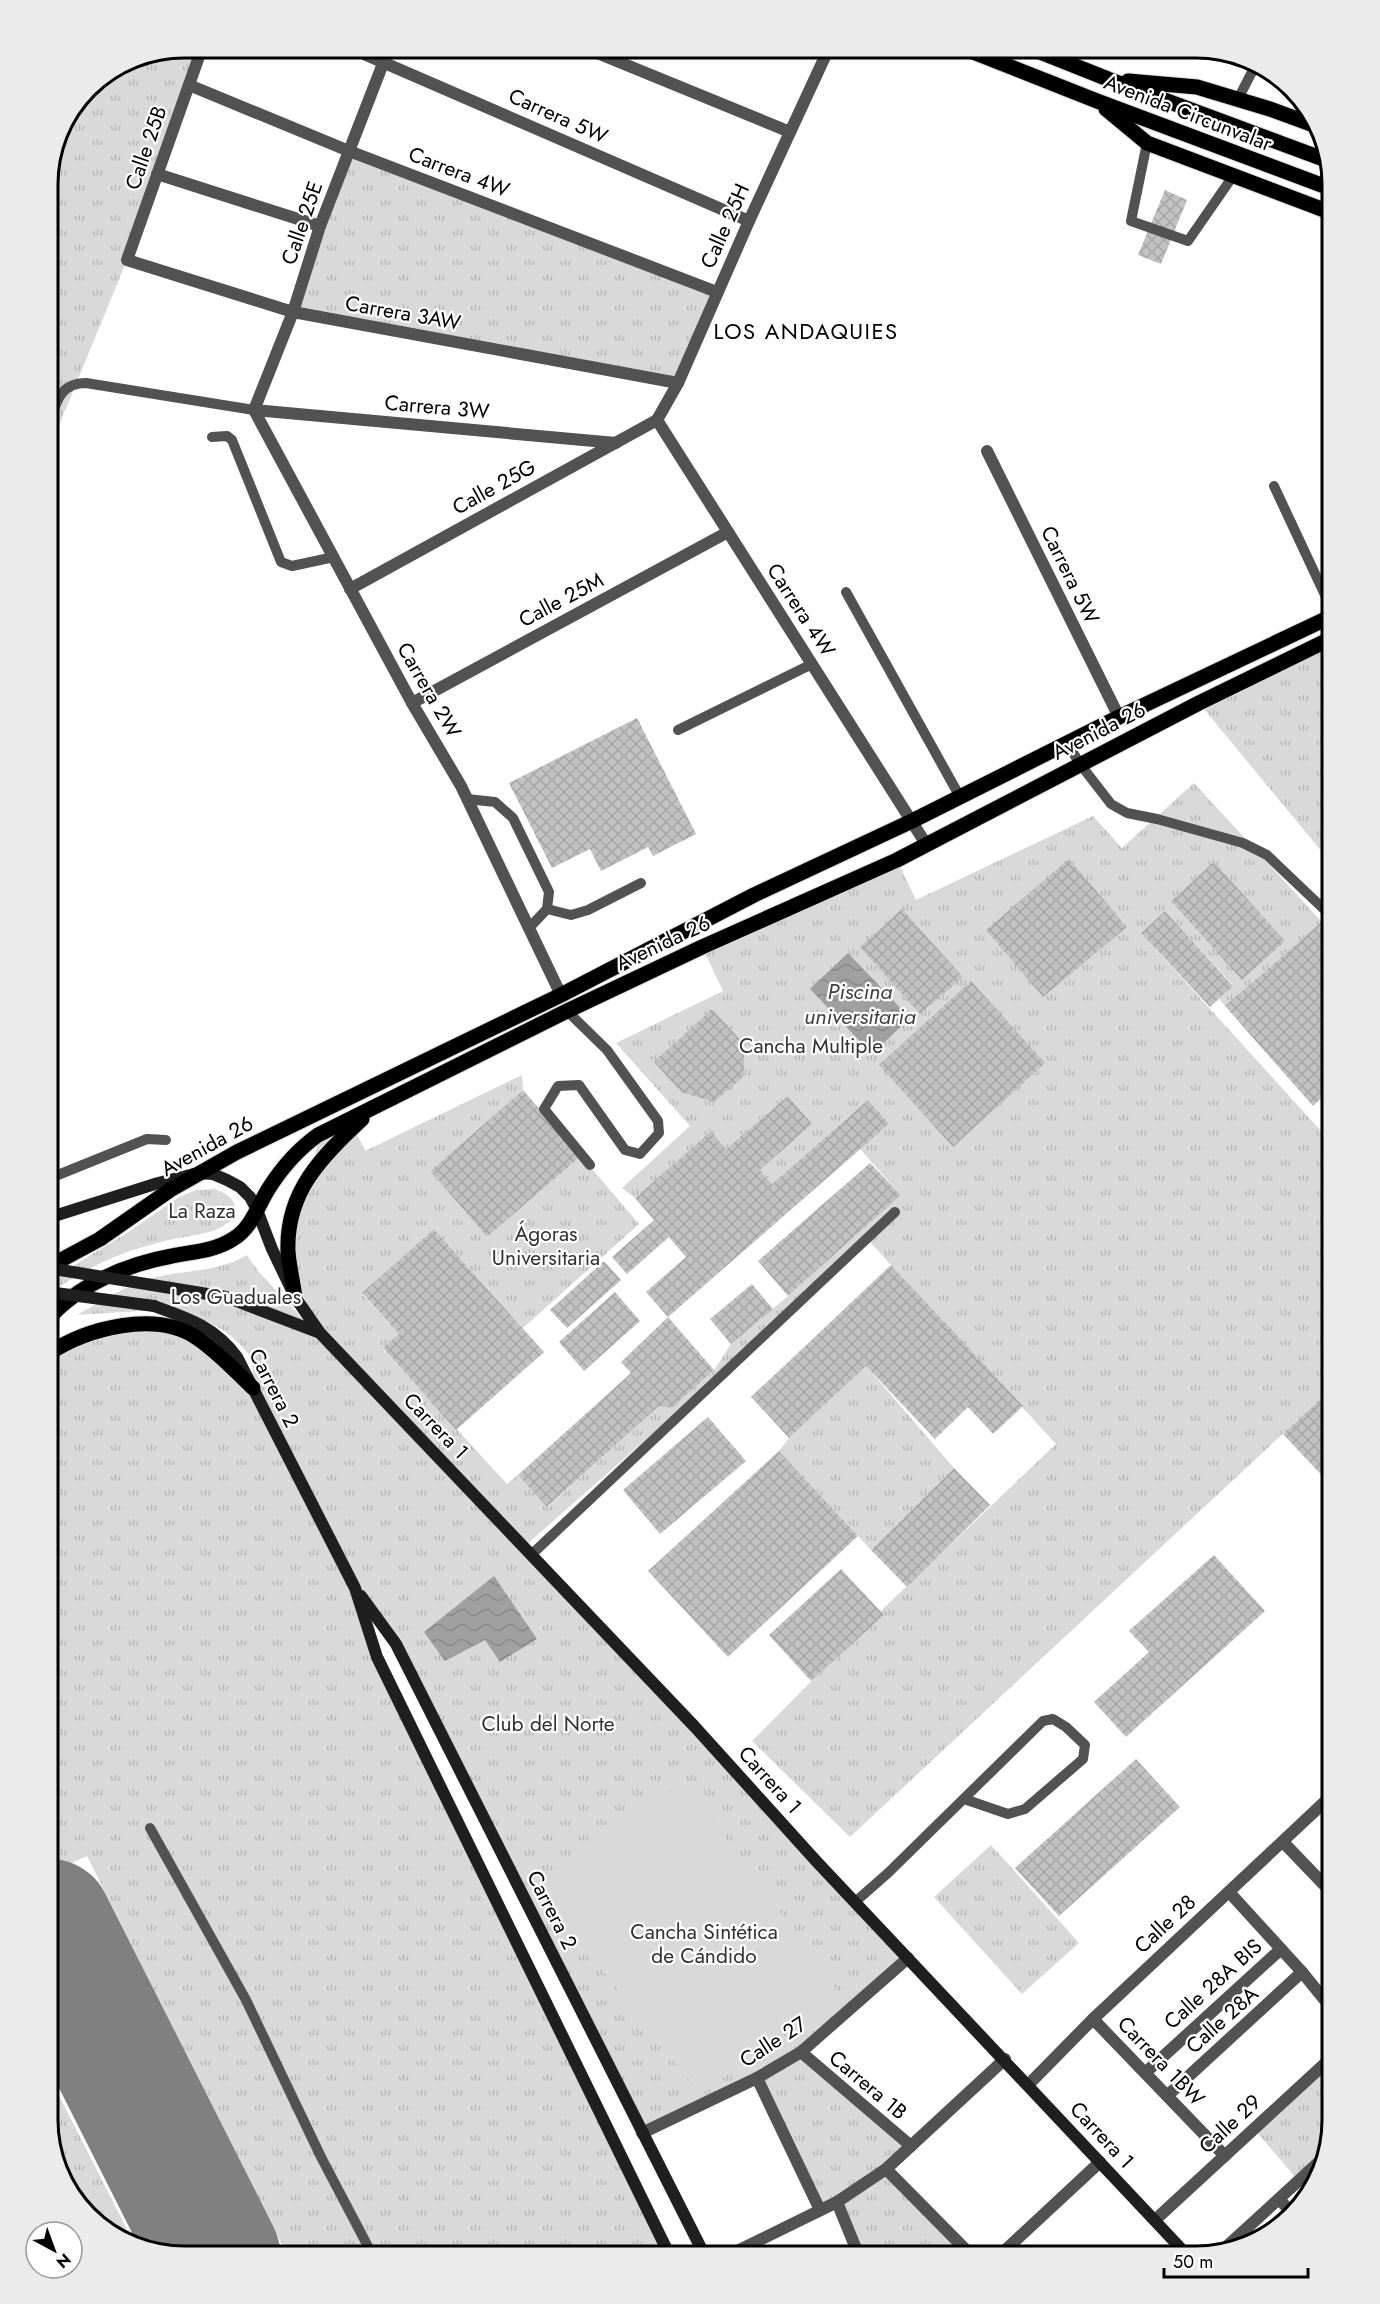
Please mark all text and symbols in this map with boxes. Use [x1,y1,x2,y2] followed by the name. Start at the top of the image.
[1100,67,1277,159] street label: Avenida Circunvalar
[504,81,613,151] street label: Carrera 5W
[118,102,174,194] street label: Calle 25B
[404,139,514,205] street label: Carrera 4W
[274,177,330,269] street label: Calle 25E
[693,179,757,273] street label: Calle 25H
[343,288,463,338] street label: Carrera 3AW
[713,315,899,347] district label: LOS ANDAQUIES
[383,387,491,427] street label: Carrera 3W
[447,452,541,522] street label: Calle 25G
[1033,521,1107,629] street label: Carrera 5W
[760,557,843,663] street label: Carrera 4W
[513,565,609,635] street label: Calle 25M
[390,637,469,743] street label: Carrera 2W
[1047,695,1151,767] street label: Avenida 26
[611,908,715,978] street label: Avenida 26
[804,975,916,1032] water label: Piscina universitaria
[739,1031,883,1061] park label: Cancha Multiple
[155,1108,259,1184] street label: Avenida 26
[168,1196,236,1226] park label: La Raza
[492,1219,600,1273] park label: Ágoras Universitaria
[171,1282,301,1312] park label: Los Guaduales
[241,1343,307,1433] street label: Carrera 2
[397,1386,475,1466] street label: Carrera 1
[481,1709,615,1739] park label: Club del Norte
[731,1739,809,1821] street label: Carrera 1
[519,1865,585,1955] street label: Carrera 2
[1127,1888,1203,1960] street label: Calle 28
[630,1917,778,1971] park label: Cancha Sintética de Cándido
[1159,1934,1267,2034] street label: Calle 28A BIS
[1181,1981,1263,2059] street label: Calle 28A
[734,2009,812,2075] street label: Calle 27
[1110,2009,1212,2113] street label: Carrera 1BW
[822,2043,914,2127] street label: Carrera 1B
[1192,2087,1268,2161] street label: Calle 29
[1063,2095,1141,2175] street label: Carrera 1
[24,2220,84,2280] north arrow
[1164,2241,1308,2279] scale bar
[51,2248,76,2274] text: N
[1173,2249,1213,2275] text: 50 m

